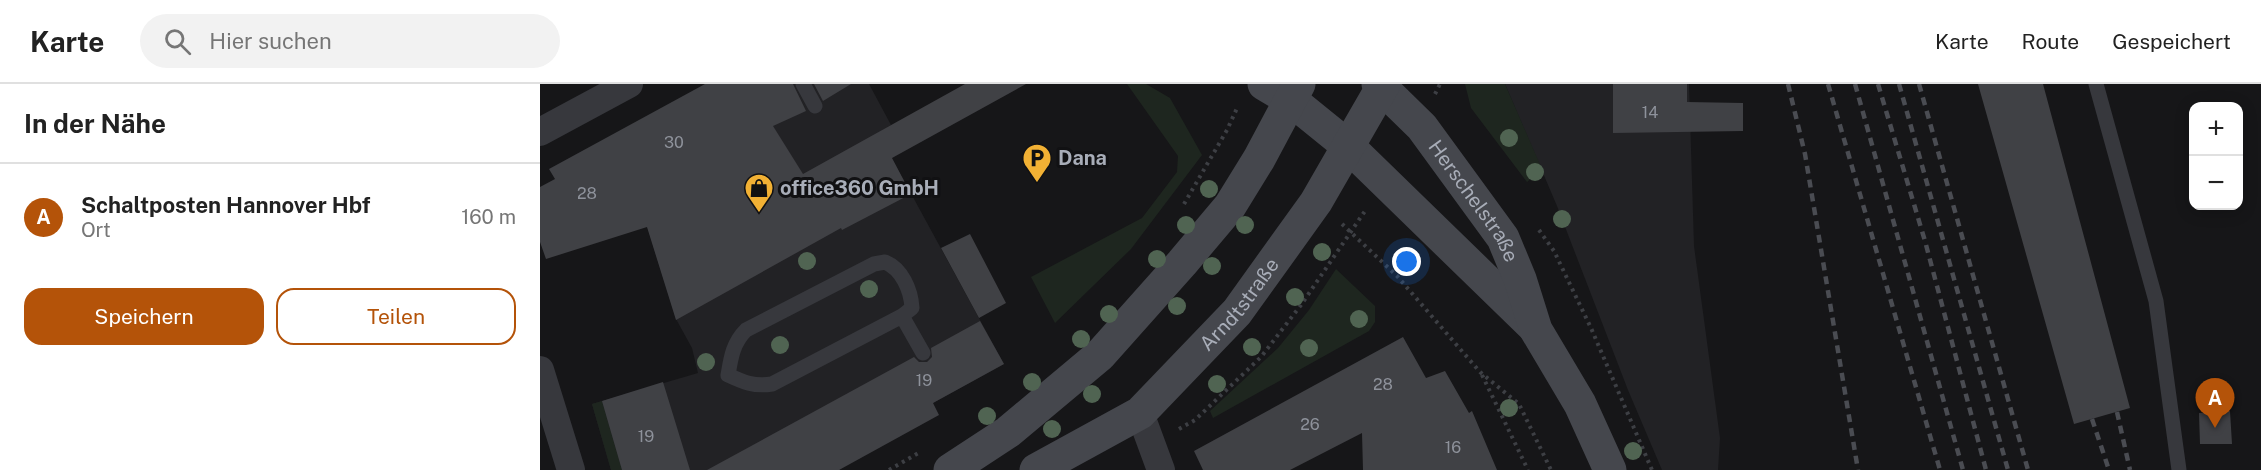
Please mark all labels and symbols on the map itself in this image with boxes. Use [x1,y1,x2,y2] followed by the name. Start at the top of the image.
[1642,103,1658,122] house number: 14
[664,133,684,152] house number: 30
[1423,135,1524,265] street label: Herschelstraße
[1021,142,1053,184] parking icon: Dana
[1058,146,1107,170] place label: Dana
[743,172,775,214] shop icon: office360 GmbH
[780,176,939,200] place label: office360 GmbH
[577,184,597,203] house number: 28
[1392,247,1421,276] your location
[1194,253,1284,356] street label: Arndtstraße
[916,371,932,390] house number: 19
[1373,375,1393,394] house number: 28
[2196,378,2234,428] pin: A
[1300,415,1320,434] house number: 26
[638,427,654,446] house number: 19
[1445,438,1461,457] house number: 16

